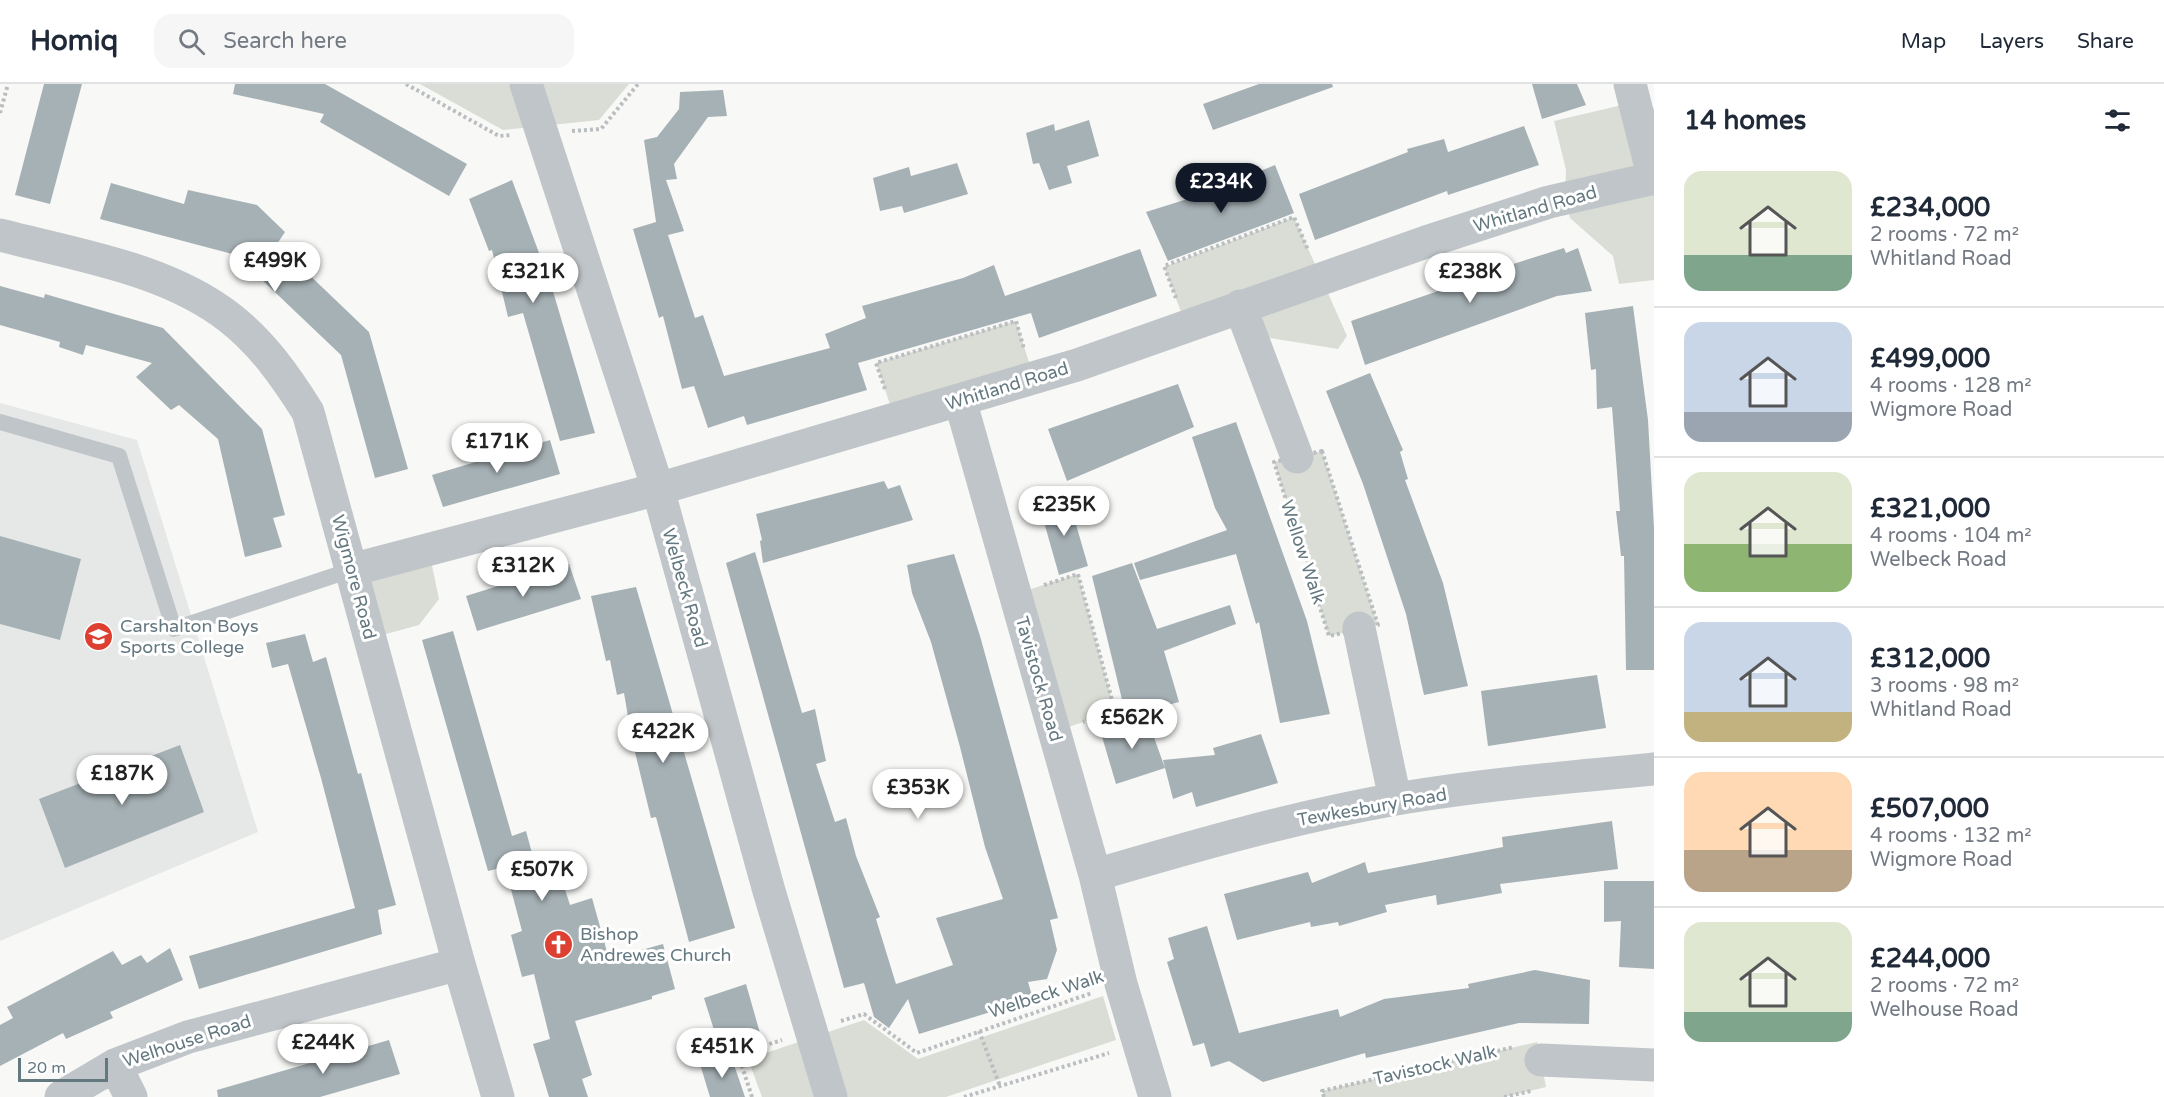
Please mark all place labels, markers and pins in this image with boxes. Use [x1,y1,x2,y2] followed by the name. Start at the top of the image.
[1179,163,1263,214] pin: £234K
[233,242,317,293] pin: £499K
[491,253,575,304] pin: £321K
[1428,253,1512,304] pin: £238K
[455,423,539,474] pin: £171K
[1022,486,1106,537] pin: £235K
[481,547,565,598] pin: £312K
[120,615,259,658] place label: Carshalton Boys Sports College
[83,620,115,652] school or university icon: Carshalton Boys Sports College
[1090,699,1174,750] pin: £562K
[621,713,705,764] pin: £422K
[80,755,164,806] pin: £187K
[876,769,960,820] pin: £353K
[500,851,584,902] pin: £507K
[580,923,732,966] place label: Bishop Andrewes Church
[543,928,575,960] church icon: Bishop Andrewes Church
[281,1024,365,1075] pin: £244K
[680,1028,764,1079] pin: £451K

